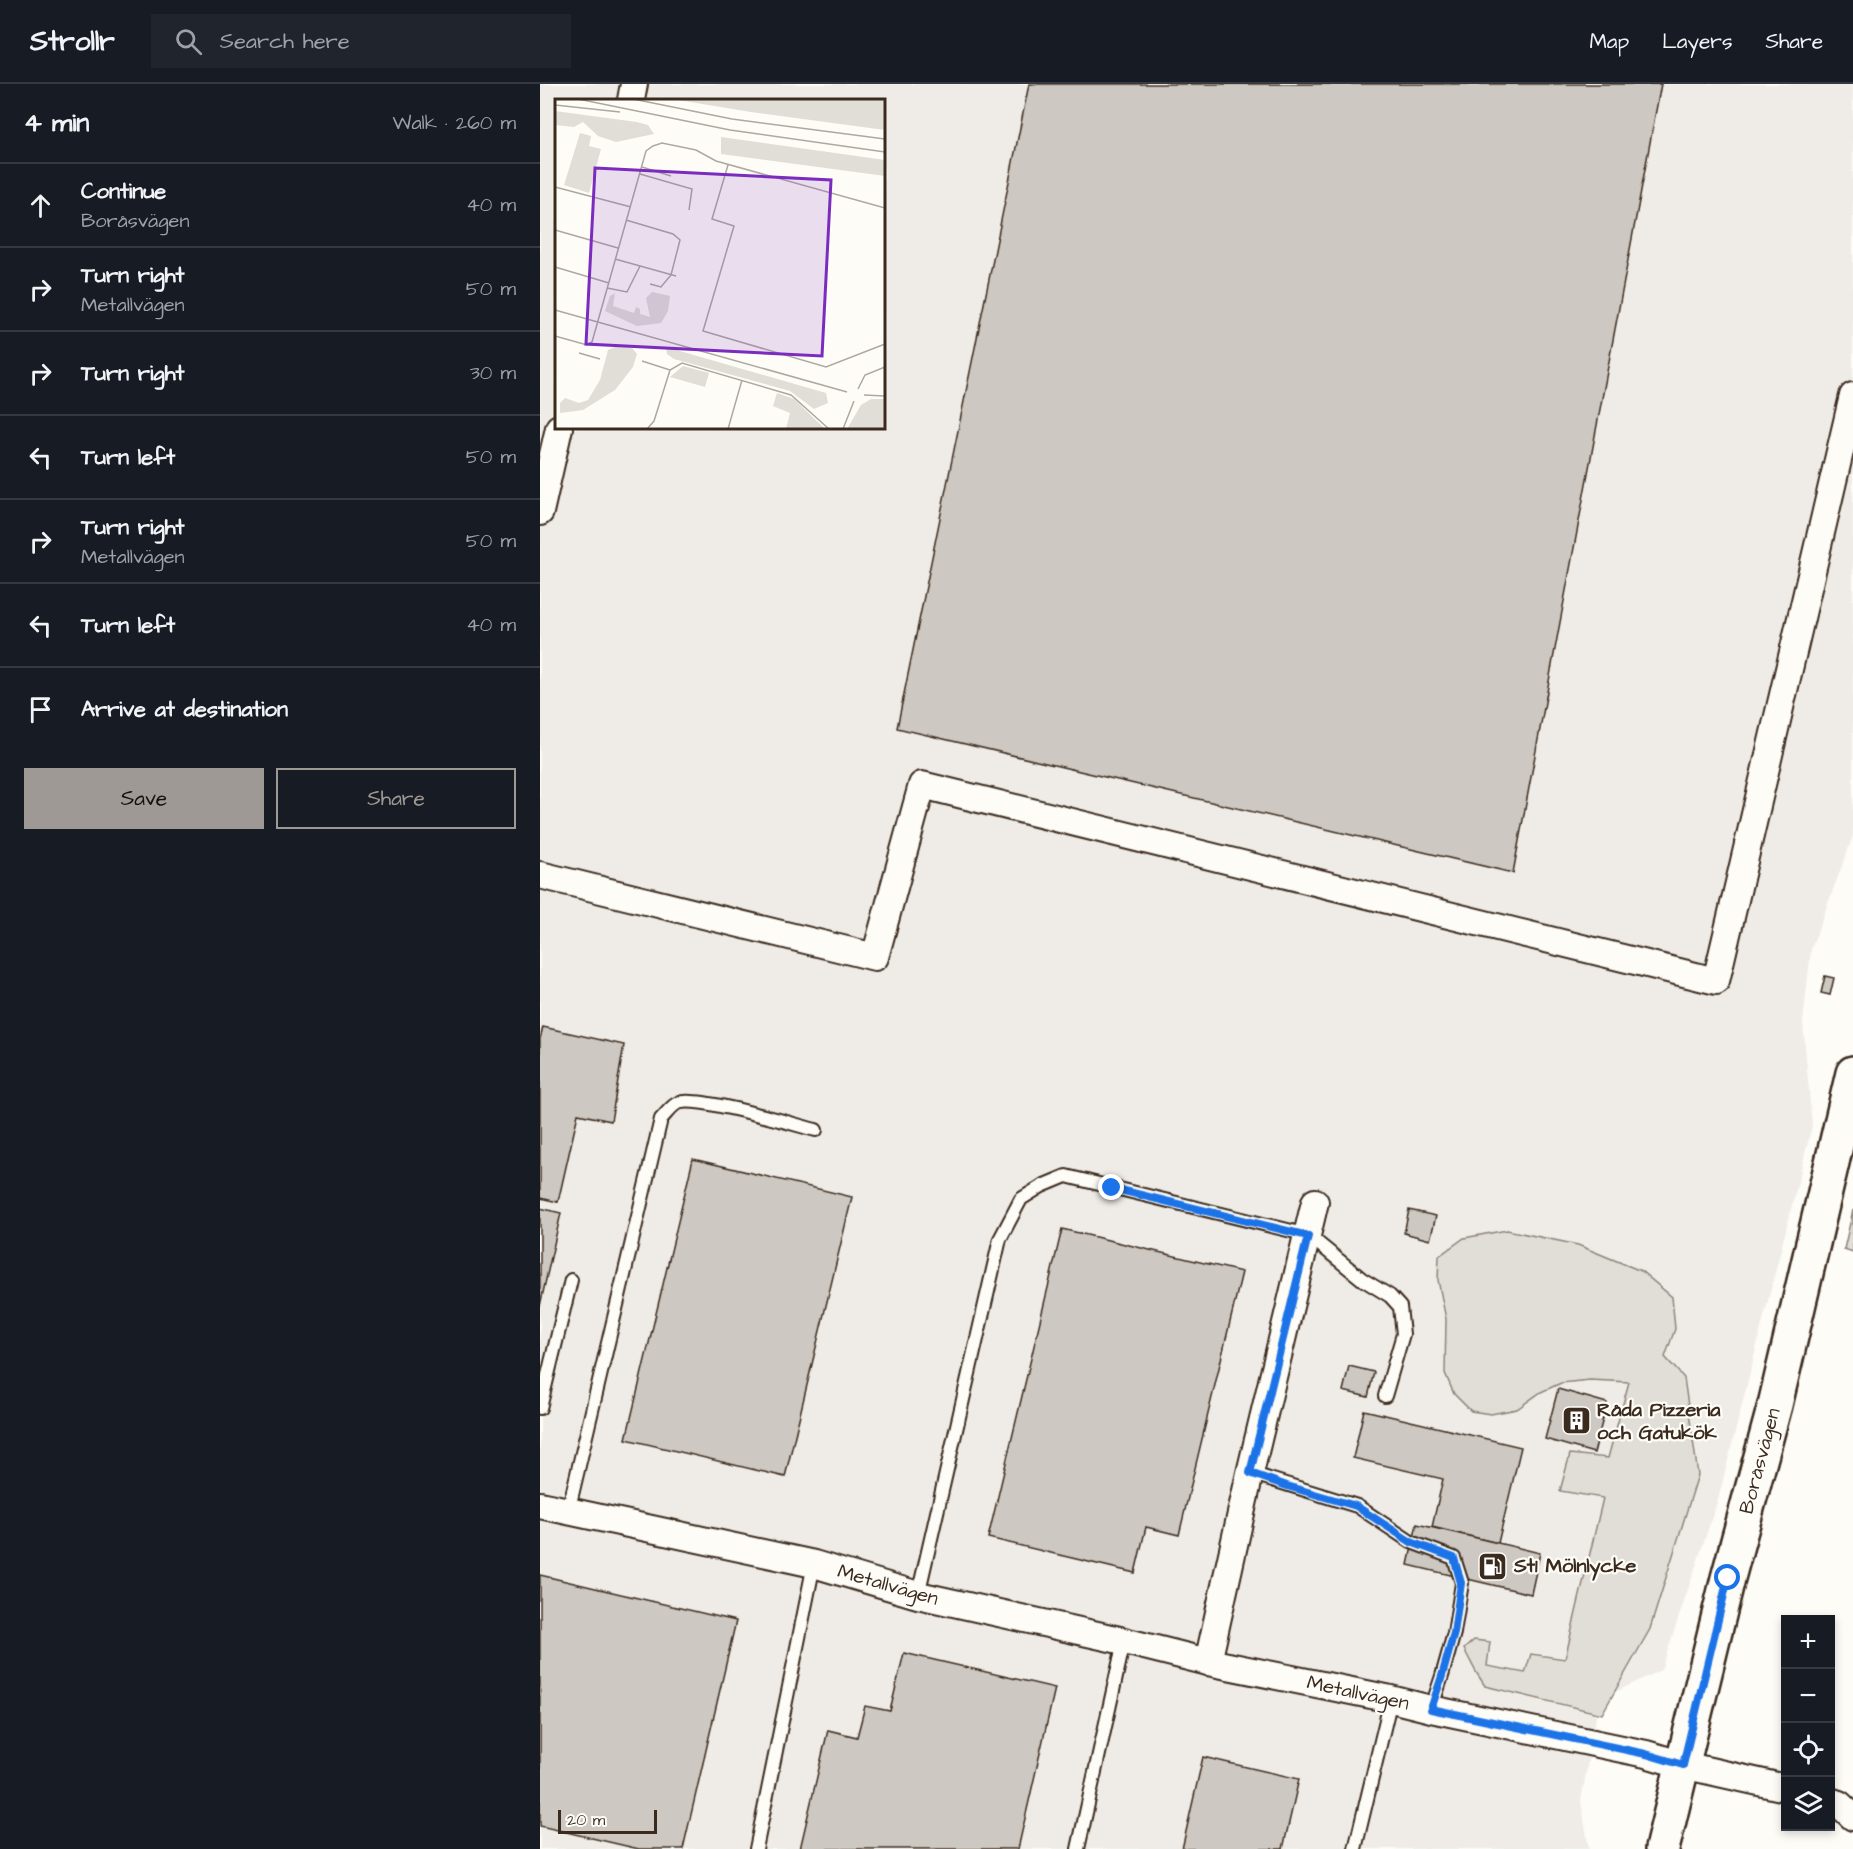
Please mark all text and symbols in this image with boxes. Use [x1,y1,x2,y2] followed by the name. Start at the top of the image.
[151,14,571,68] search box
[30,22,115,61] text: Strollr
[172,25,205,58] icon: search
[220,26,350,57] text: Search here
[1589,27,1629,56] text: Map
[1662,27,1732,56] text: Layers
[1765,27,1823,56] text: Share
[555,99,885,429] inset map
[24,105,89,141] text: 4 min
[393,109,516,137] text: Walk · 260 m
[81,176,166,207] text: Continue
[24,189,57,222] icon: ahead
[466,191,516,219] text: 40 m
[81,207,189,235] text: Boråsvägen
[81,260,184,291] text: Turn right
[24,273,57,306] icon: right
[466,275,516,303] text: 50 m
[81,291,185,319] text: Metallvägen
[24,357,57,390] icon: right
[81,358,184,389] text: Turn right
[470,359,516,387] text: 30 m
[24,441,57,474] icon: left
[81,442,175,473] text: Turn left
[466,443,516,471] text: 50 m
[81,512,184,543] text: Turn right
[24,525,57,558] icon: right
[466,527,516,555] text: 50 m
[81,543,185,571] text: Metallvägen
[24,609,57,642] icon: left
[81,610,175,641] text: Turn left
[466,611,516,639] text: 40 m
[24,693,57,726] icon: arrive
[81,694,288,725] text: Arrive at destination
[24,768,264,829] button: Save
[276,768,516,829] button: Share
[1098,1174,1124,1200] route end
[1597,1396,1721,1447] place label: Råda Pizzeria och Gatukök
[1560,1405,1592,1437] building icon: Råda Pizzeria och Gatukök
[1732,1405,1789,1517] street label: Boråsvägen
[1477,1550,1509,1582] fuel station icon: St1 Mölnlycke
[1513,1552,1637,1581] place label: St1 Mölnlycke
[834,1557,942,1614] street label: Metallvägen
[1714,1564,1740,1590] route start
[1781,1615,1835,1831] map controls
[1781,1615,1835,1669] button: +
[1304,1669,1412,1718] street label: Metallvägen
[1781,1669,1835,1723] button: −
[1781,1723,1835,1777] button: locate
[1781,1777,1835,1831] button: layers
[558,1807,657,1834] scale bar
[567,1809,605,1831] text: 20 m

